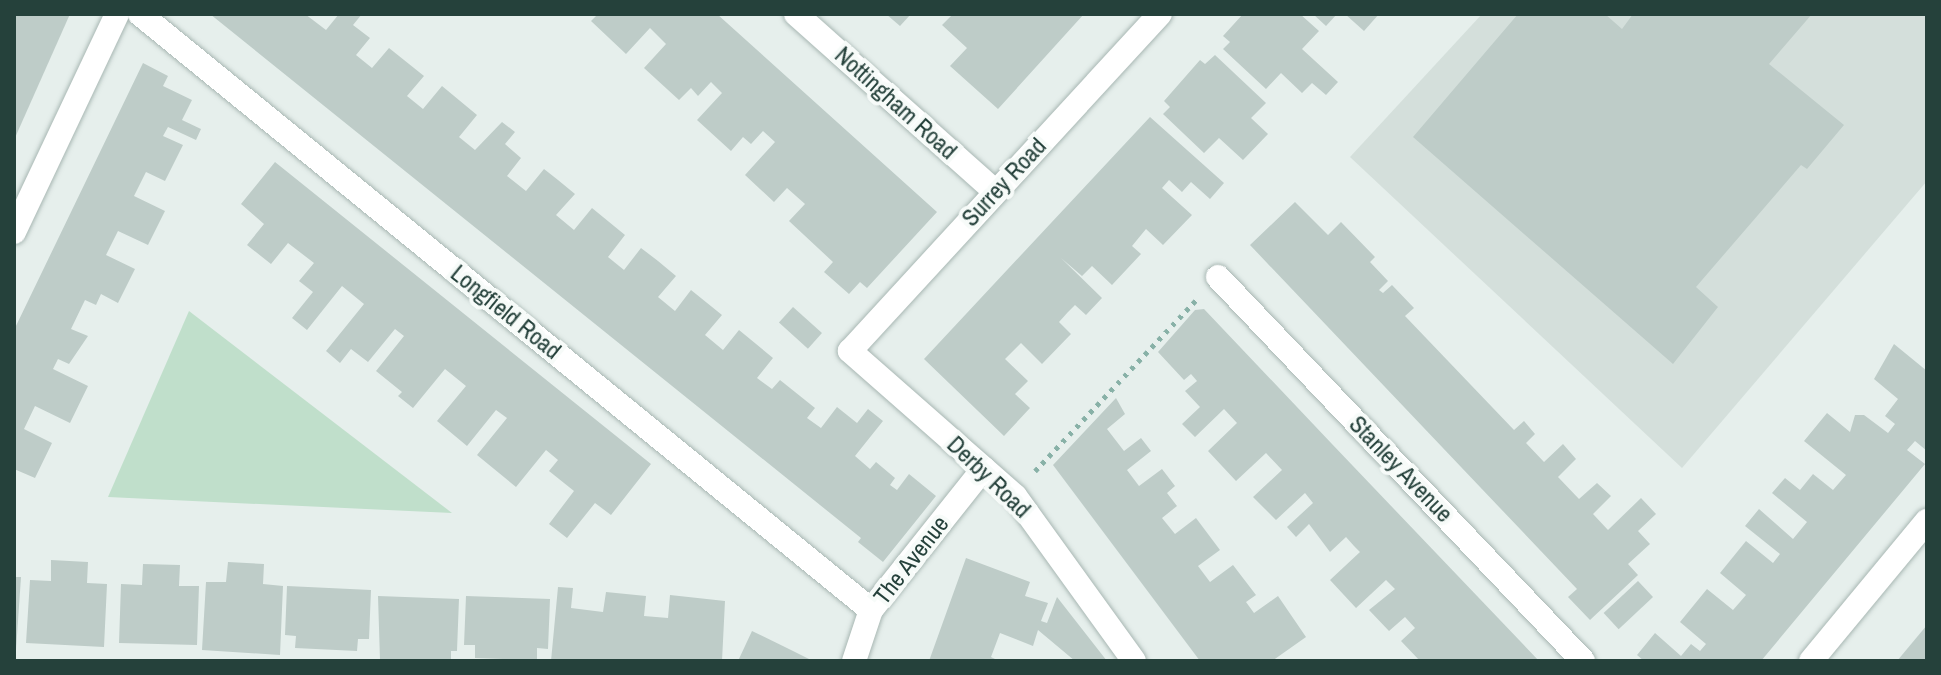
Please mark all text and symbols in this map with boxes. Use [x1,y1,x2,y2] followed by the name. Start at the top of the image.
[829,41,963,165] street label: Nottingham Road
[956,132,1052,232] street label: Surrey Road
[445,259,567,365] street label: Longfield Road
[1343,410,1459,528] street label: Stanley Avenue
[941,430,1037,524] street label: Derby Road
[867,509,955,611] street label: The Avenue

